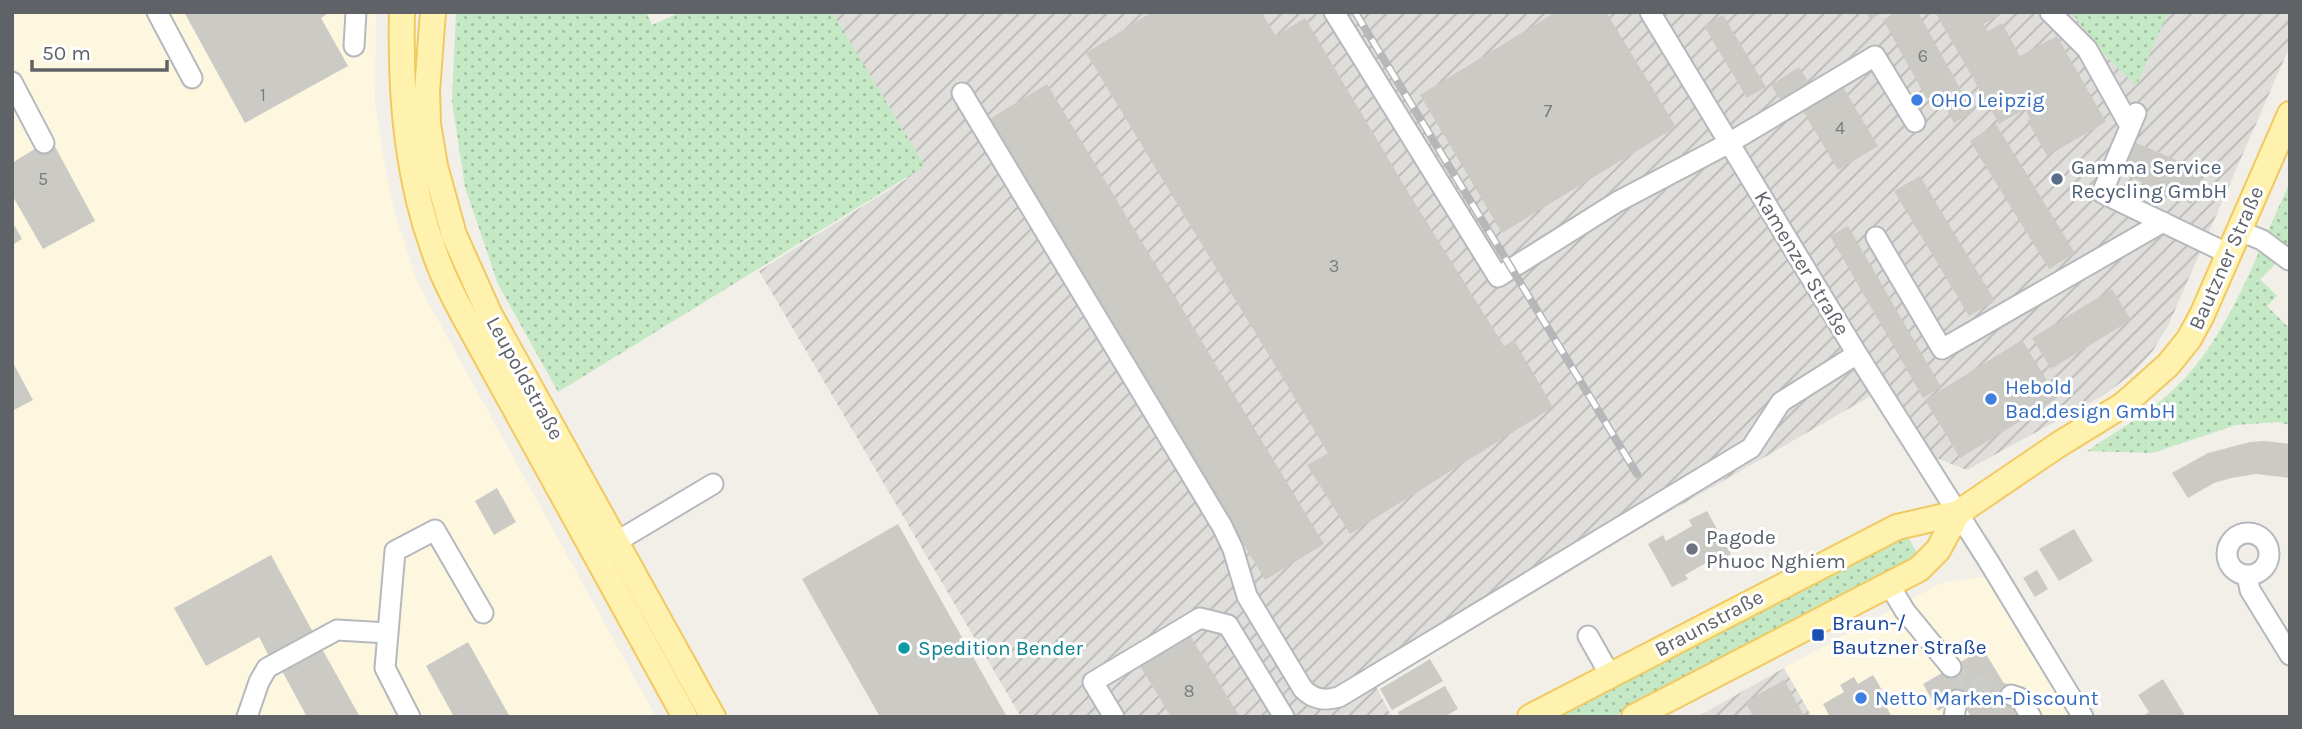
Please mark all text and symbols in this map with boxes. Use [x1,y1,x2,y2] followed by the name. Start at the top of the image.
[32,28,166,72] scale bar
[42,41,91,65] text: 50 m
[1918,45,1928,67] house number: 6
[260,84,266,106] house number: 1
[1931,88,2044,112] place label: OHO Leipzig
[1909,92,1925,108] marker: OHO Leipzig
[1544,100,1553,122] house number: 7
[1835,117,1845,139] house number: 4
[2071,155,2227,203] place label: Gamma Service Recycling GmbH
[38,168,48,190] house number: 5
[2049,171,2065,187] marker: Gamma Service Recycling GmbH
[2184,182,2268,334] street label: Bautzner Straße
[1749,186,1855,340] street label: Kamenzer Straße
[1329,255,1339,277] house number: 3
[481,312,569,444] street label: Leupoldstraße
[2005,375,2176,423] place label: Hebold Bad.design GmbH
[1983,391,1999,407] marker: Hebold Bad.design GmbH
[1706,525,1846,573] place label: Pagode Phuoc Nghiem
[1684,541,1700,557] marker: Pagode Phuoc Nghiem
[1651,584,1767,662] street label: Braunstraße
[1832,611,1987,659] place label: Braun-/ Bautzner Straße
[1810,627,1826,643] marker: Braun-/ Bautzner Straße
[918,636,1083,660] place label: Spedition Bender
[896,640,912,656] marker: Spedition Bender
[1183,680,1195,702] house number: 8
[1875,686,2099,710] place label: Netto Marken-Discount
[1853,690,1869,706] marker: Netto Marken-Discount

